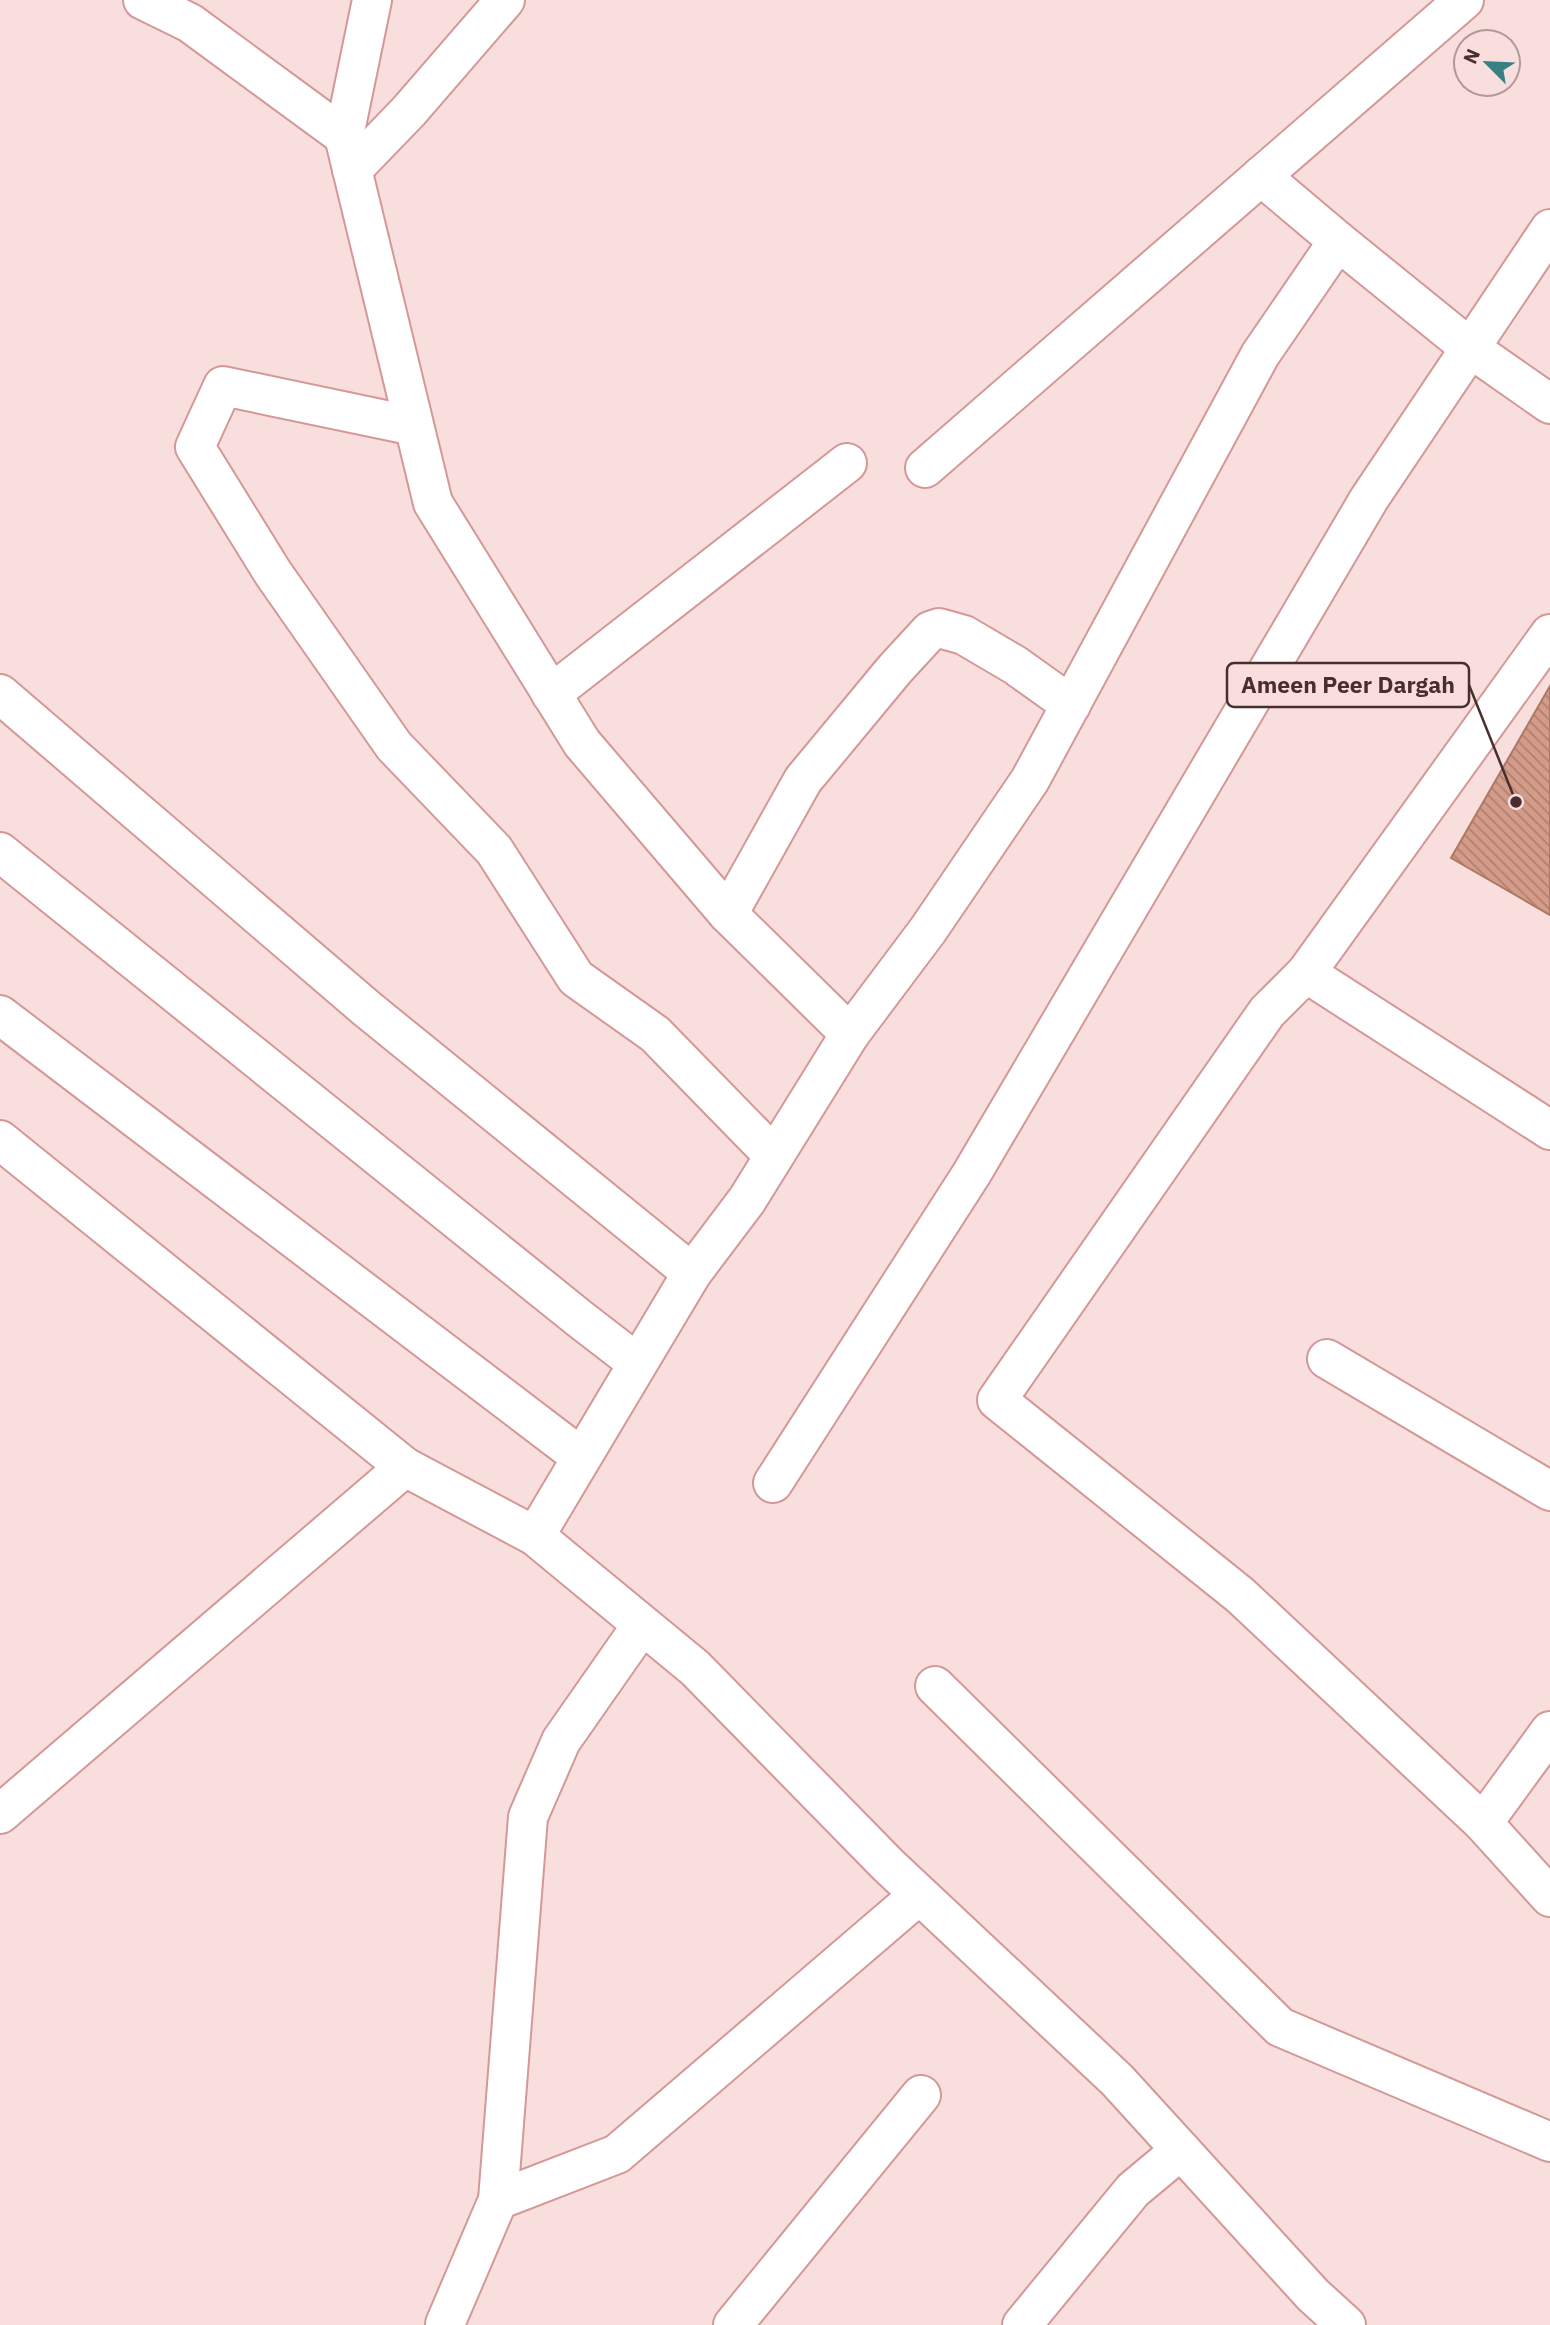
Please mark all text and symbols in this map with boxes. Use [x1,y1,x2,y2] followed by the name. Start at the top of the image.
[1452,28,1522,98] north arrow
[1458,45,1485,67] text: N
[1227,663,1469,707] callout: Ameen Peer Dargah
[1241,669,1455,699] text: Ameen Peer Dargah

